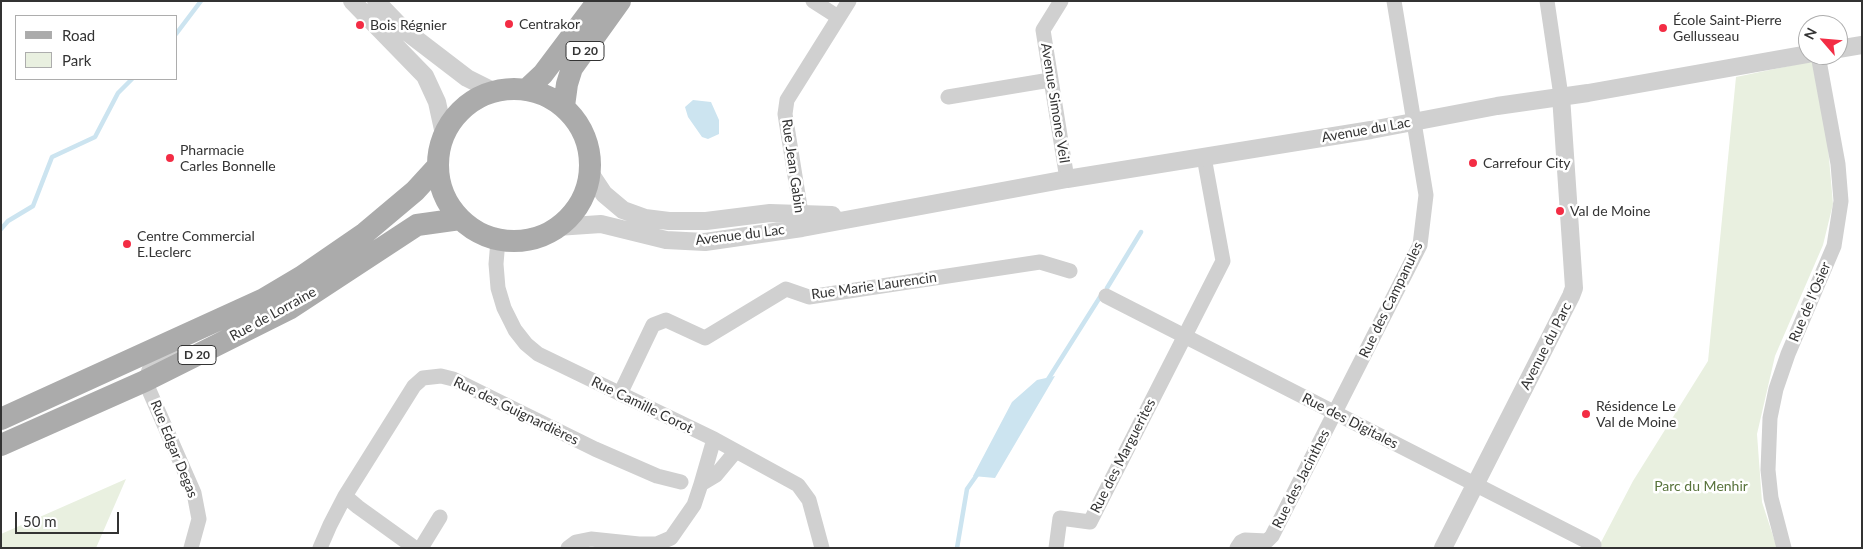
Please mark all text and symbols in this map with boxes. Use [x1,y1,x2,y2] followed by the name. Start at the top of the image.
[1673,12,1782,44] place label: École Saint-Pierre Gellusseau
[15,15,178,80] legend
[1798,15,1848,65] north arrow
[519,16,580,32] place label: Centrakor
[370,17,447,33] place label: Bois Régnier
[503,18,515,30] marker: Centrakor
[354,19,366,31] marker: Bois Régnier
[1657,22,1669,34] marker: École Saint-Pierre Gellusseau
[1800,25,1820,42] text: N
[62,26,95,44] text: Road
[566,41,604,60] road number: D 20
[1037,42,1073,164] street label: Avenue Simone Veil
[62,51,91,69] text: Park
[1320,114,1412,146] street label: Avenue du Lac
[778,118,808,214] street label: Rue Jean Gabin
[180,142,276,174] place label: Pharmacie Carles Bonnelle
[164,152,176,164] marker: Pharmacie Carles Bonnelle
[1483,155,1571,171] place label: Carrefour City
[1467,157,1479,169] marker: Carrefour City
[1570,203,1650,219] place label: Val de Moine
[1554,205,1566,217] marker: Val de Moine
[694,221,786,249] street label: Avenue du Lac
[137,228,255,260] place label: Centre Commercial E.Leclerc
[121,238,133,250] marker: Centre Commercial E.Leclerc
[1356,239,1426,361] street label: Rue des Campanules
[1786,259,1834,345] street label: Rue de l’Osier
[810,269,938,303] street label: Rue Marie Laurencin
[227,283,319,345] street label: Rue de Lorraine
[1517,300,1575,392] street label: Avenue du Parc
[178,346,216,364] road number: D 20
[451,373,581,449] street label: Rue des Guignardières
[589,373,695,437] street label: Rue Camille Corot
[1299,390,1401,452] street label: Rue des Digitales
[1087,396,1159,516] street label: Rue des Marguerites
[147,398,201,500] street label: Rue Edgar Degas
[1596,398,1676,431] place label: Résidence Le Val de Moine
[1580,408,1592,420] marker: Résidence Le Val de Moine
[1269,427,1333,531] street label: Rue des Jacinthes
[1654,478,1748,494] park label: Parc du Menhir
[18,502,121,534] scale bar
[23,512,57,530] text: 50 m

